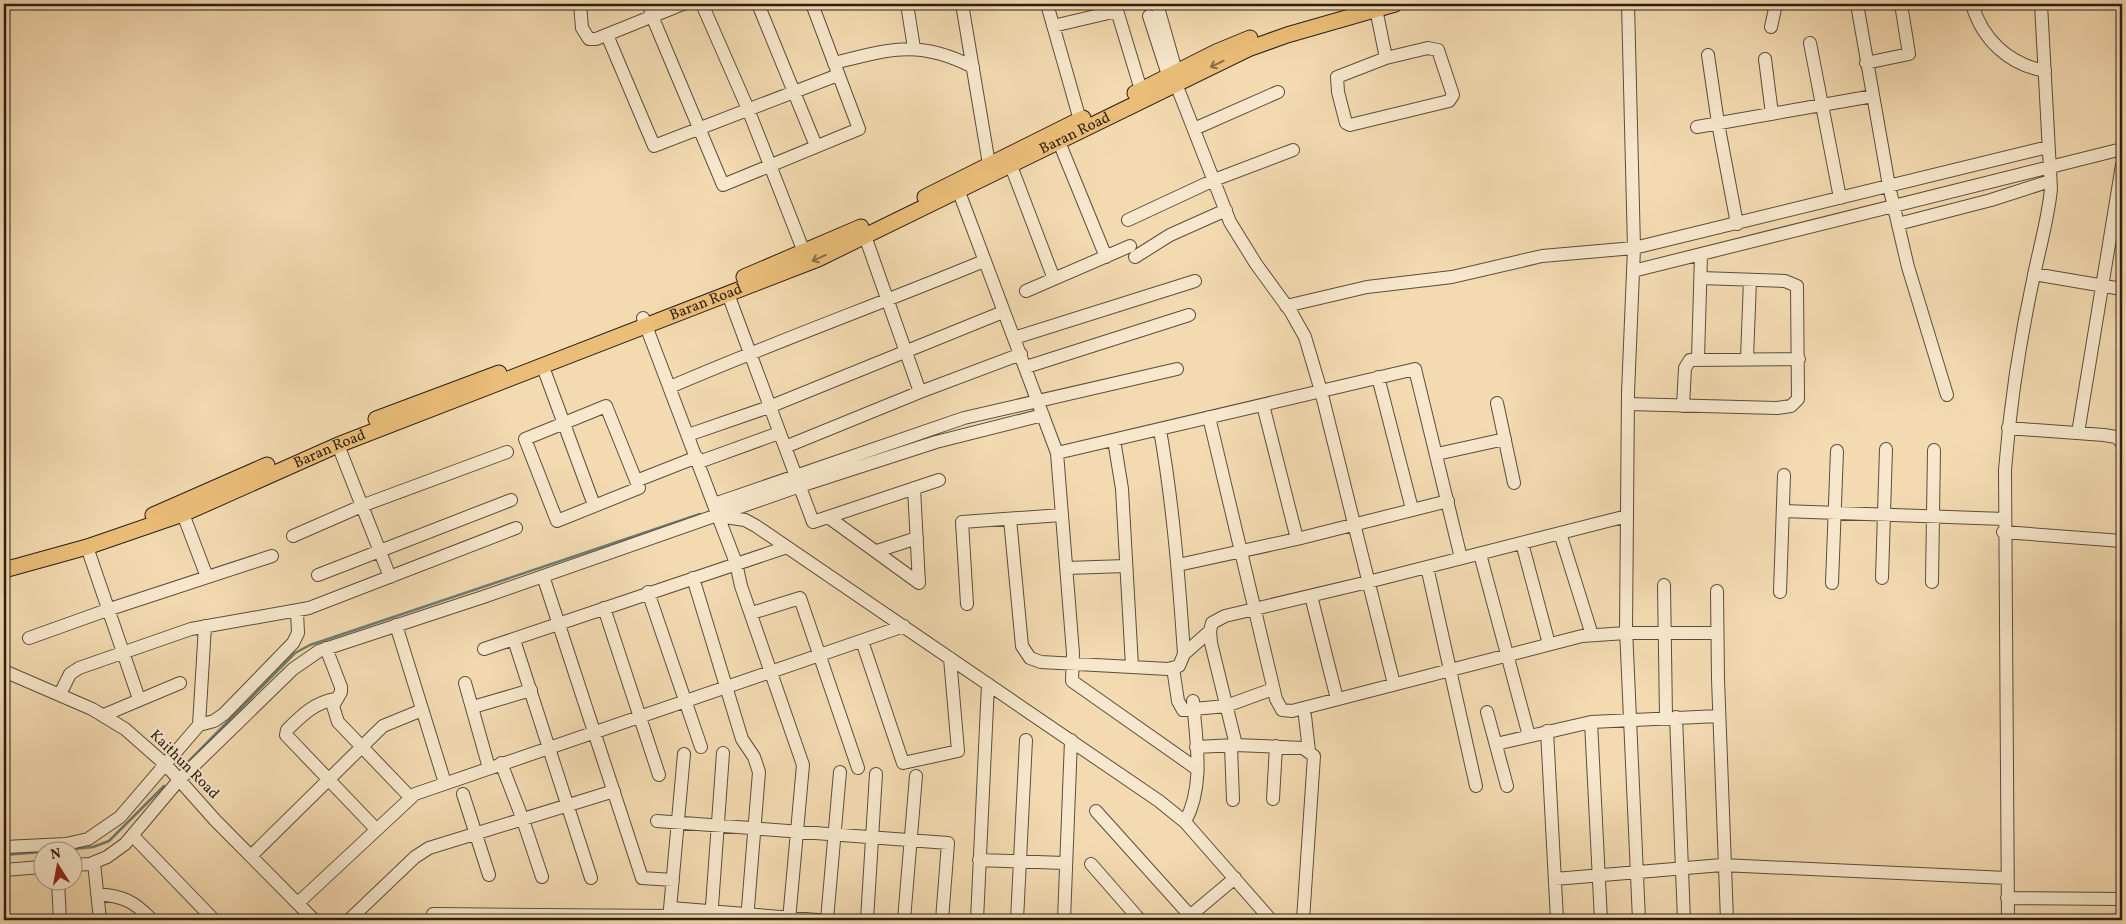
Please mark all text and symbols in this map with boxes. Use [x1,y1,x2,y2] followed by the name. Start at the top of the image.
[1210,60,1225,69] one-way arrow
[1036,107,1114,160] street label: Baran Road
[812,253,827,263] one-way arrow
[667,279,745,326] street label: Baran Road
[290,425,369,474] street label: Baran Road
[145,726,223,804] street label: Kaithun Road
[32,842,82,892] north arrow
[49,844,63,865] text: N

